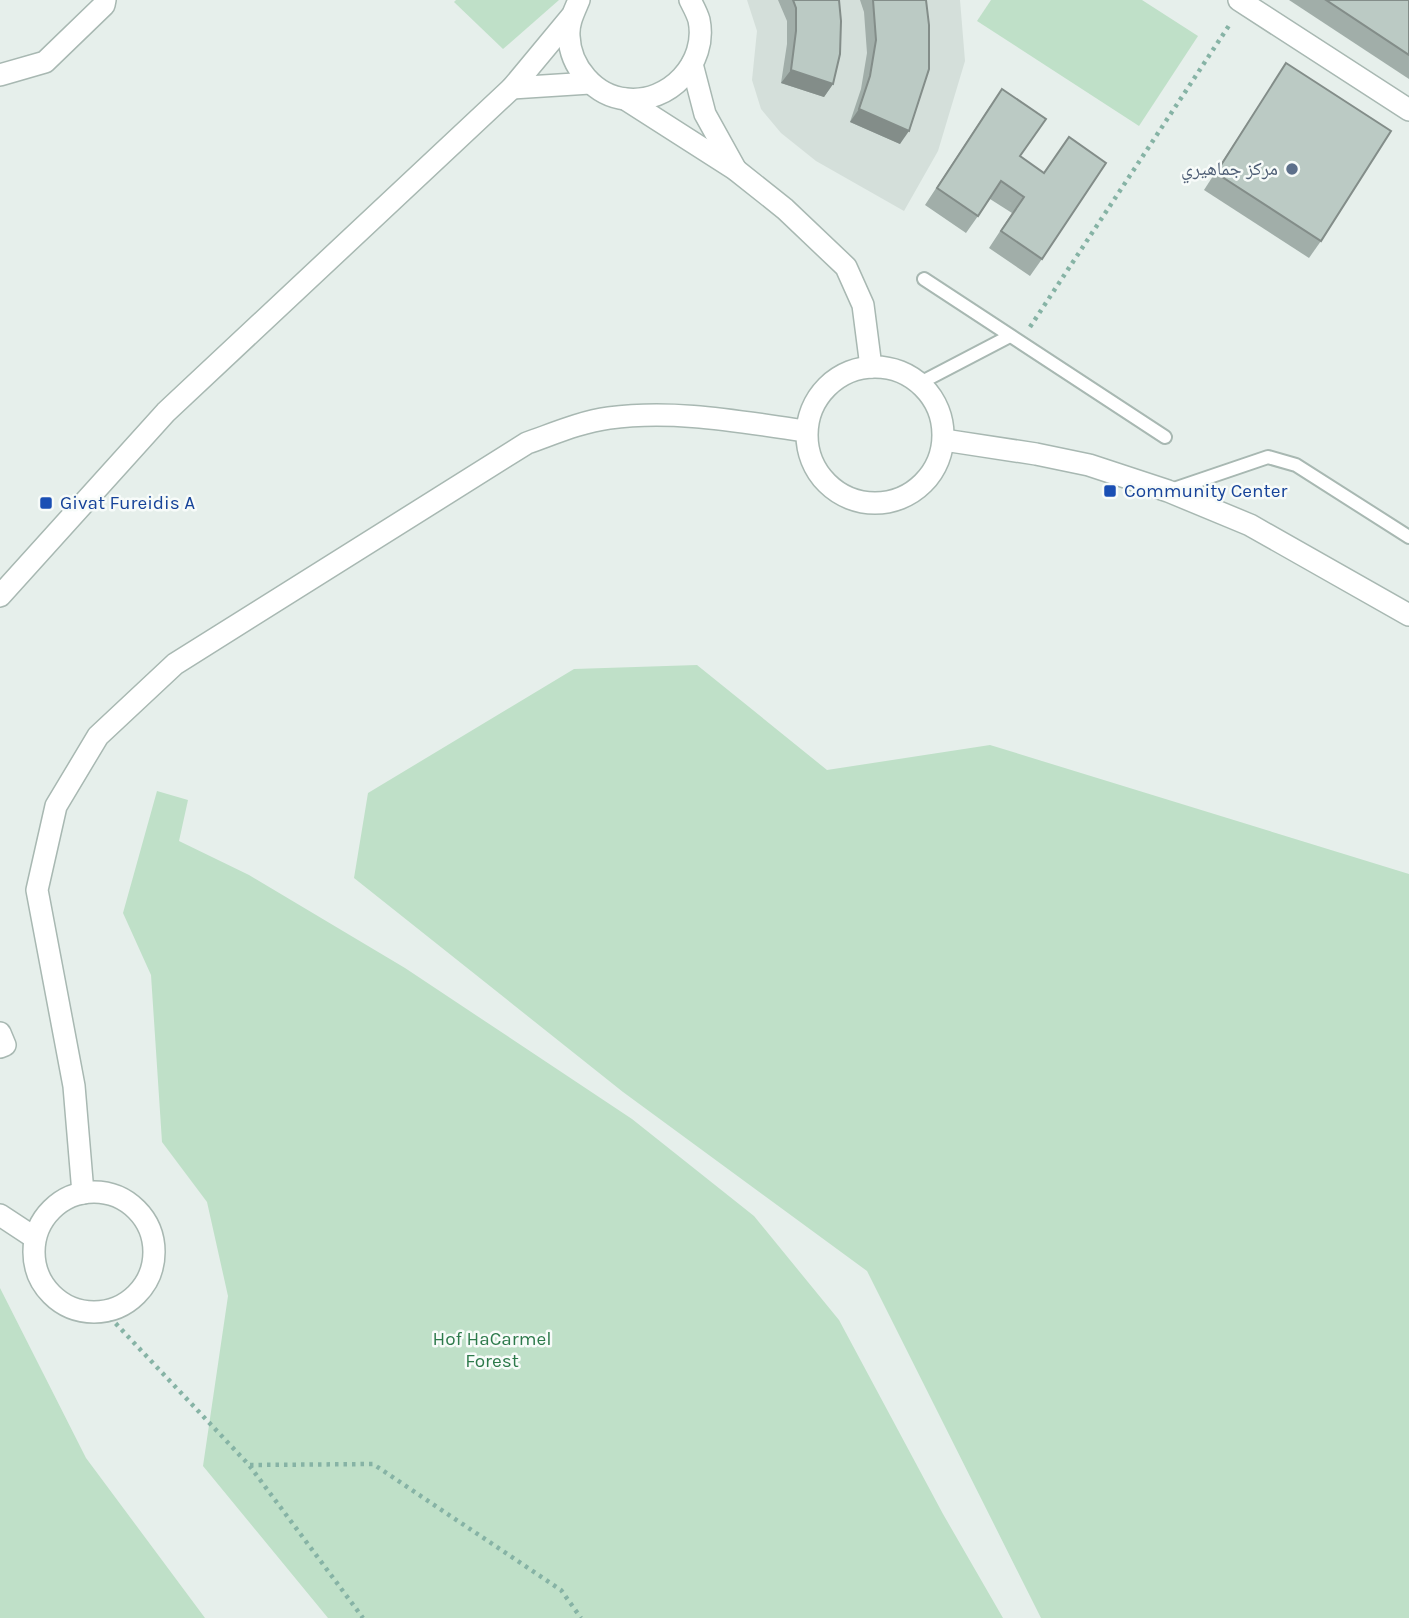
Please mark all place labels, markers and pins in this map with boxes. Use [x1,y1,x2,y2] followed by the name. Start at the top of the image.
[1181,158,1278,184] place label: مركز جماهيري
[1284,161,1300,177] marker: مركز جماهيري
[1124,480,1287,502] place label: Community Center
[1102,483,1118,499] marker: Community Center
[60,492,195,514] place label: Givat Fureidis A
[38,495,54,511] marker: Givat Fureidis A

